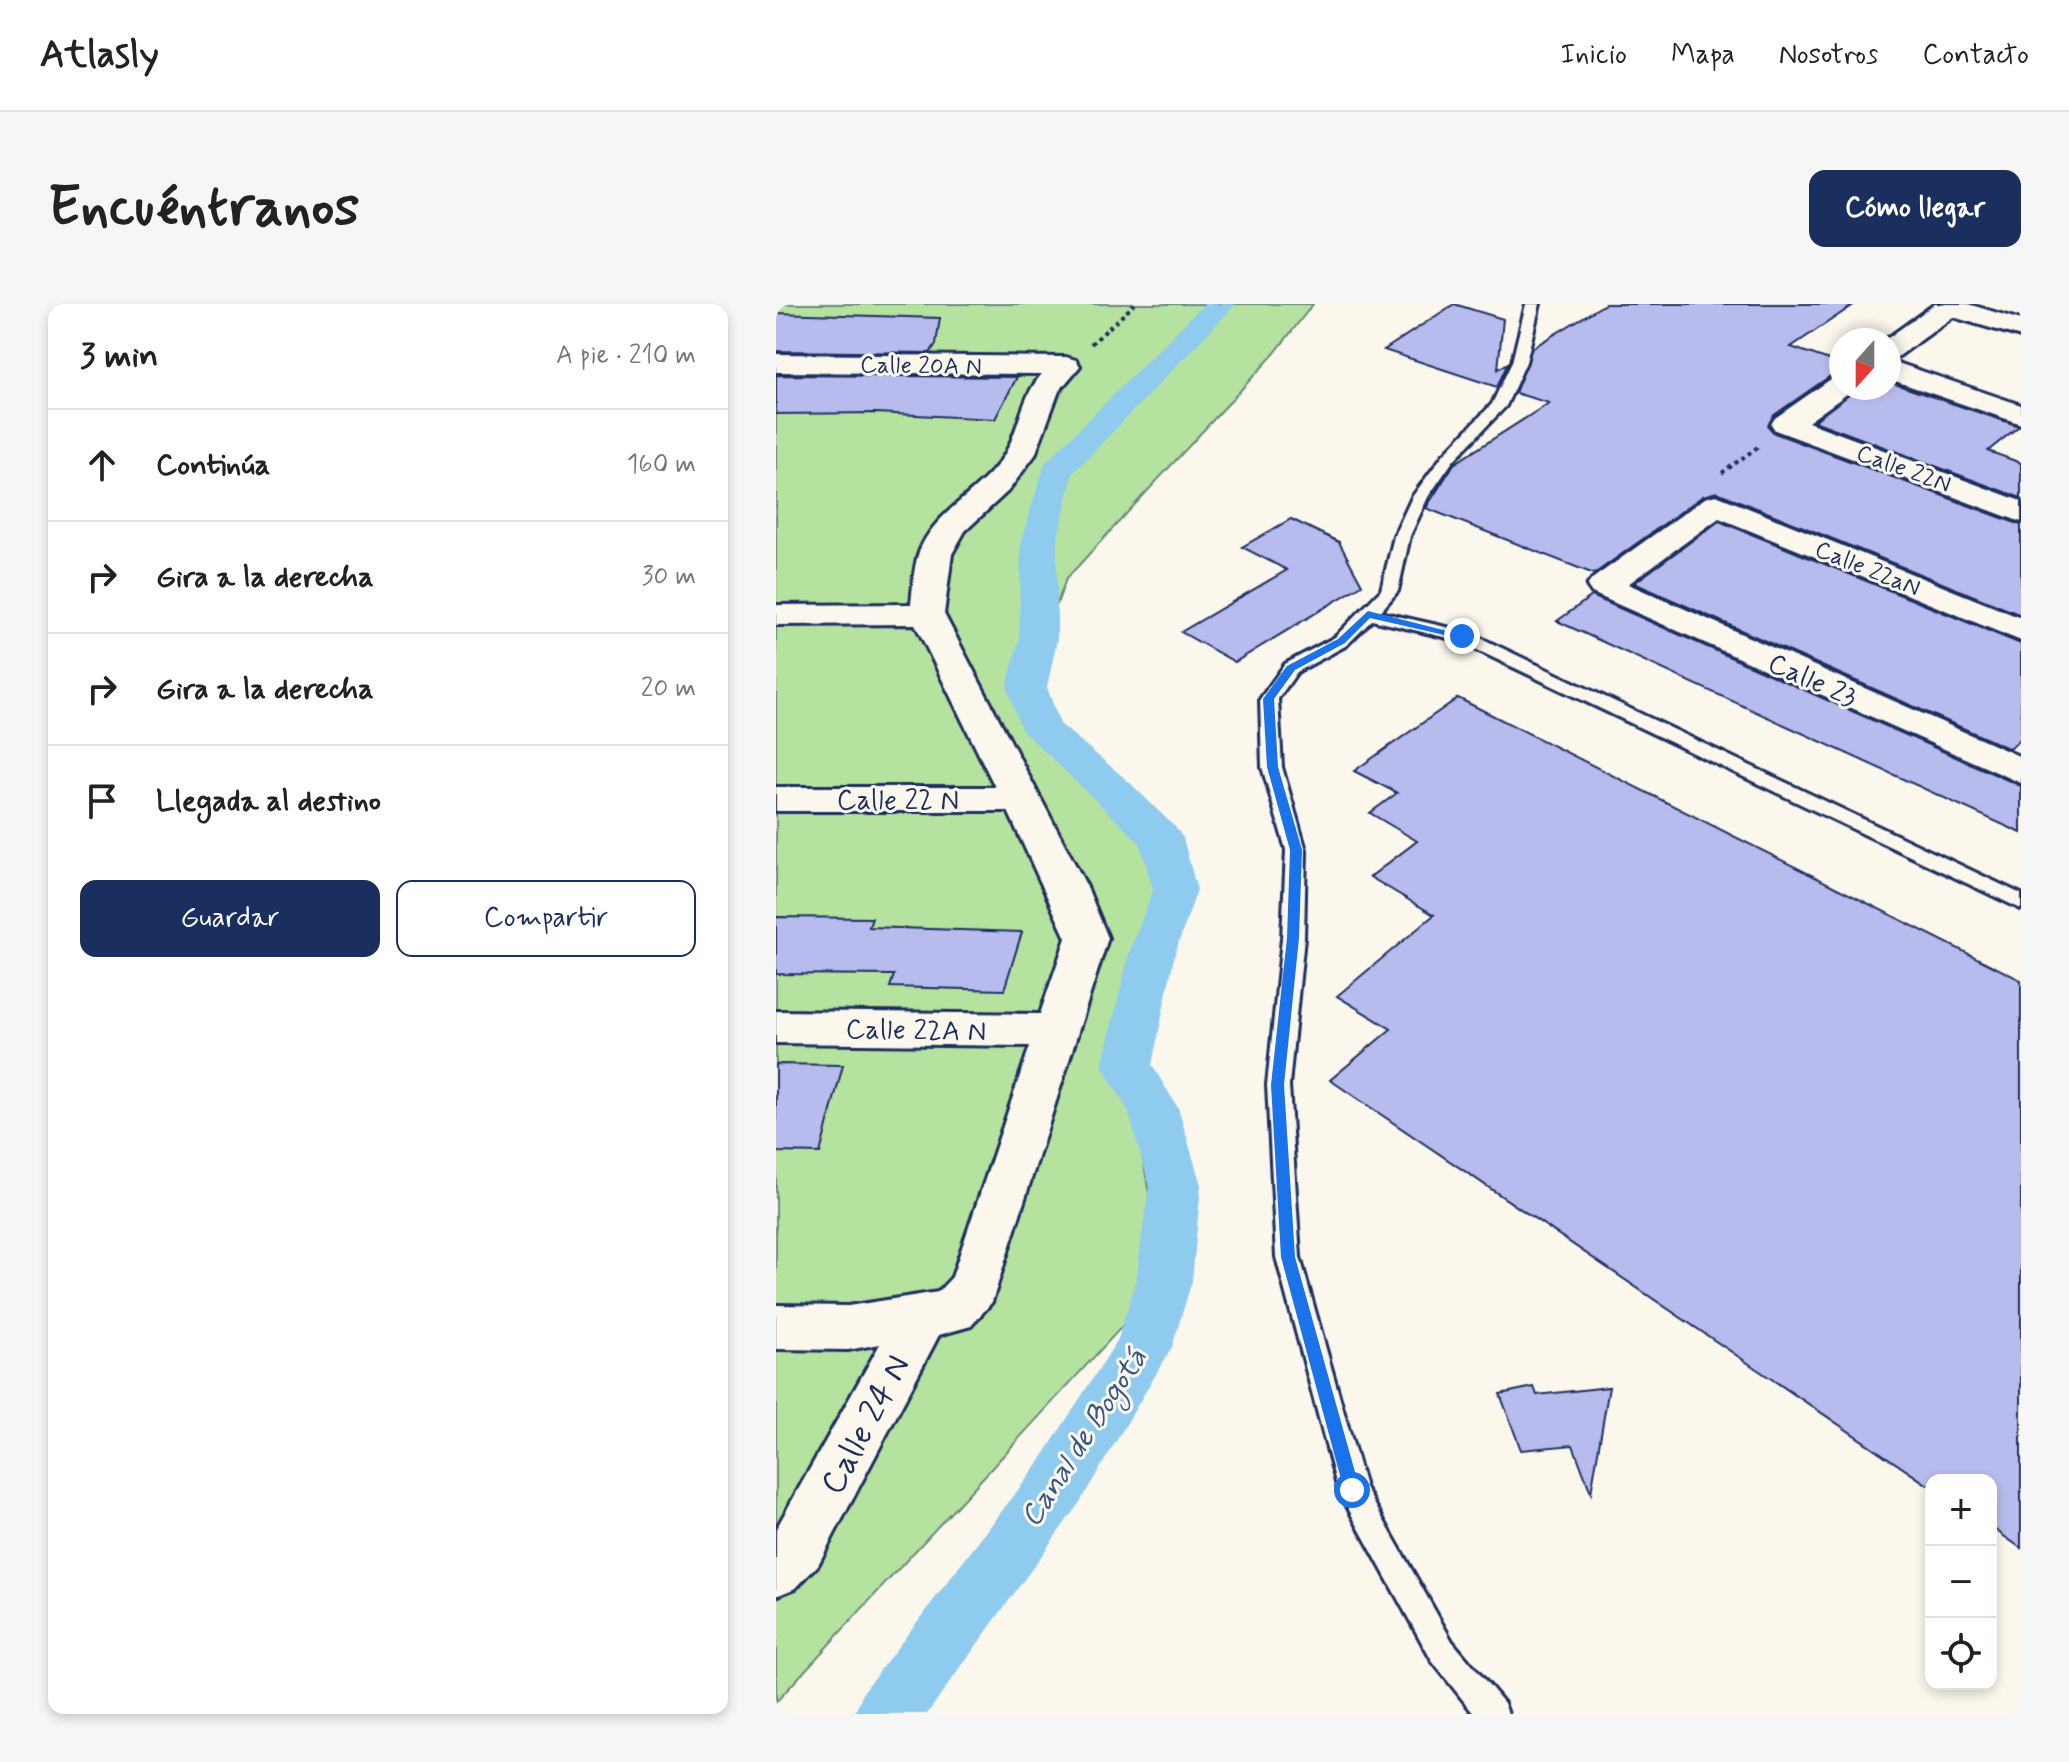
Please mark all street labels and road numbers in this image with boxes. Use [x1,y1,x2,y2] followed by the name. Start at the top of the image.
[860,350,982,383] street label: Calle 20A N
[1852,438,1955,501] street label: Calle 22N
[1810,534,1925,605] street label: Calle 22aN
[1762,645,1862,717] street label: Calle 23
[837,783,959,820] street label: Calle 22 N
[845,1012,987,1051] street label: Calle 22A N
[811,1348,922,1503] street label: Calle 24 N

